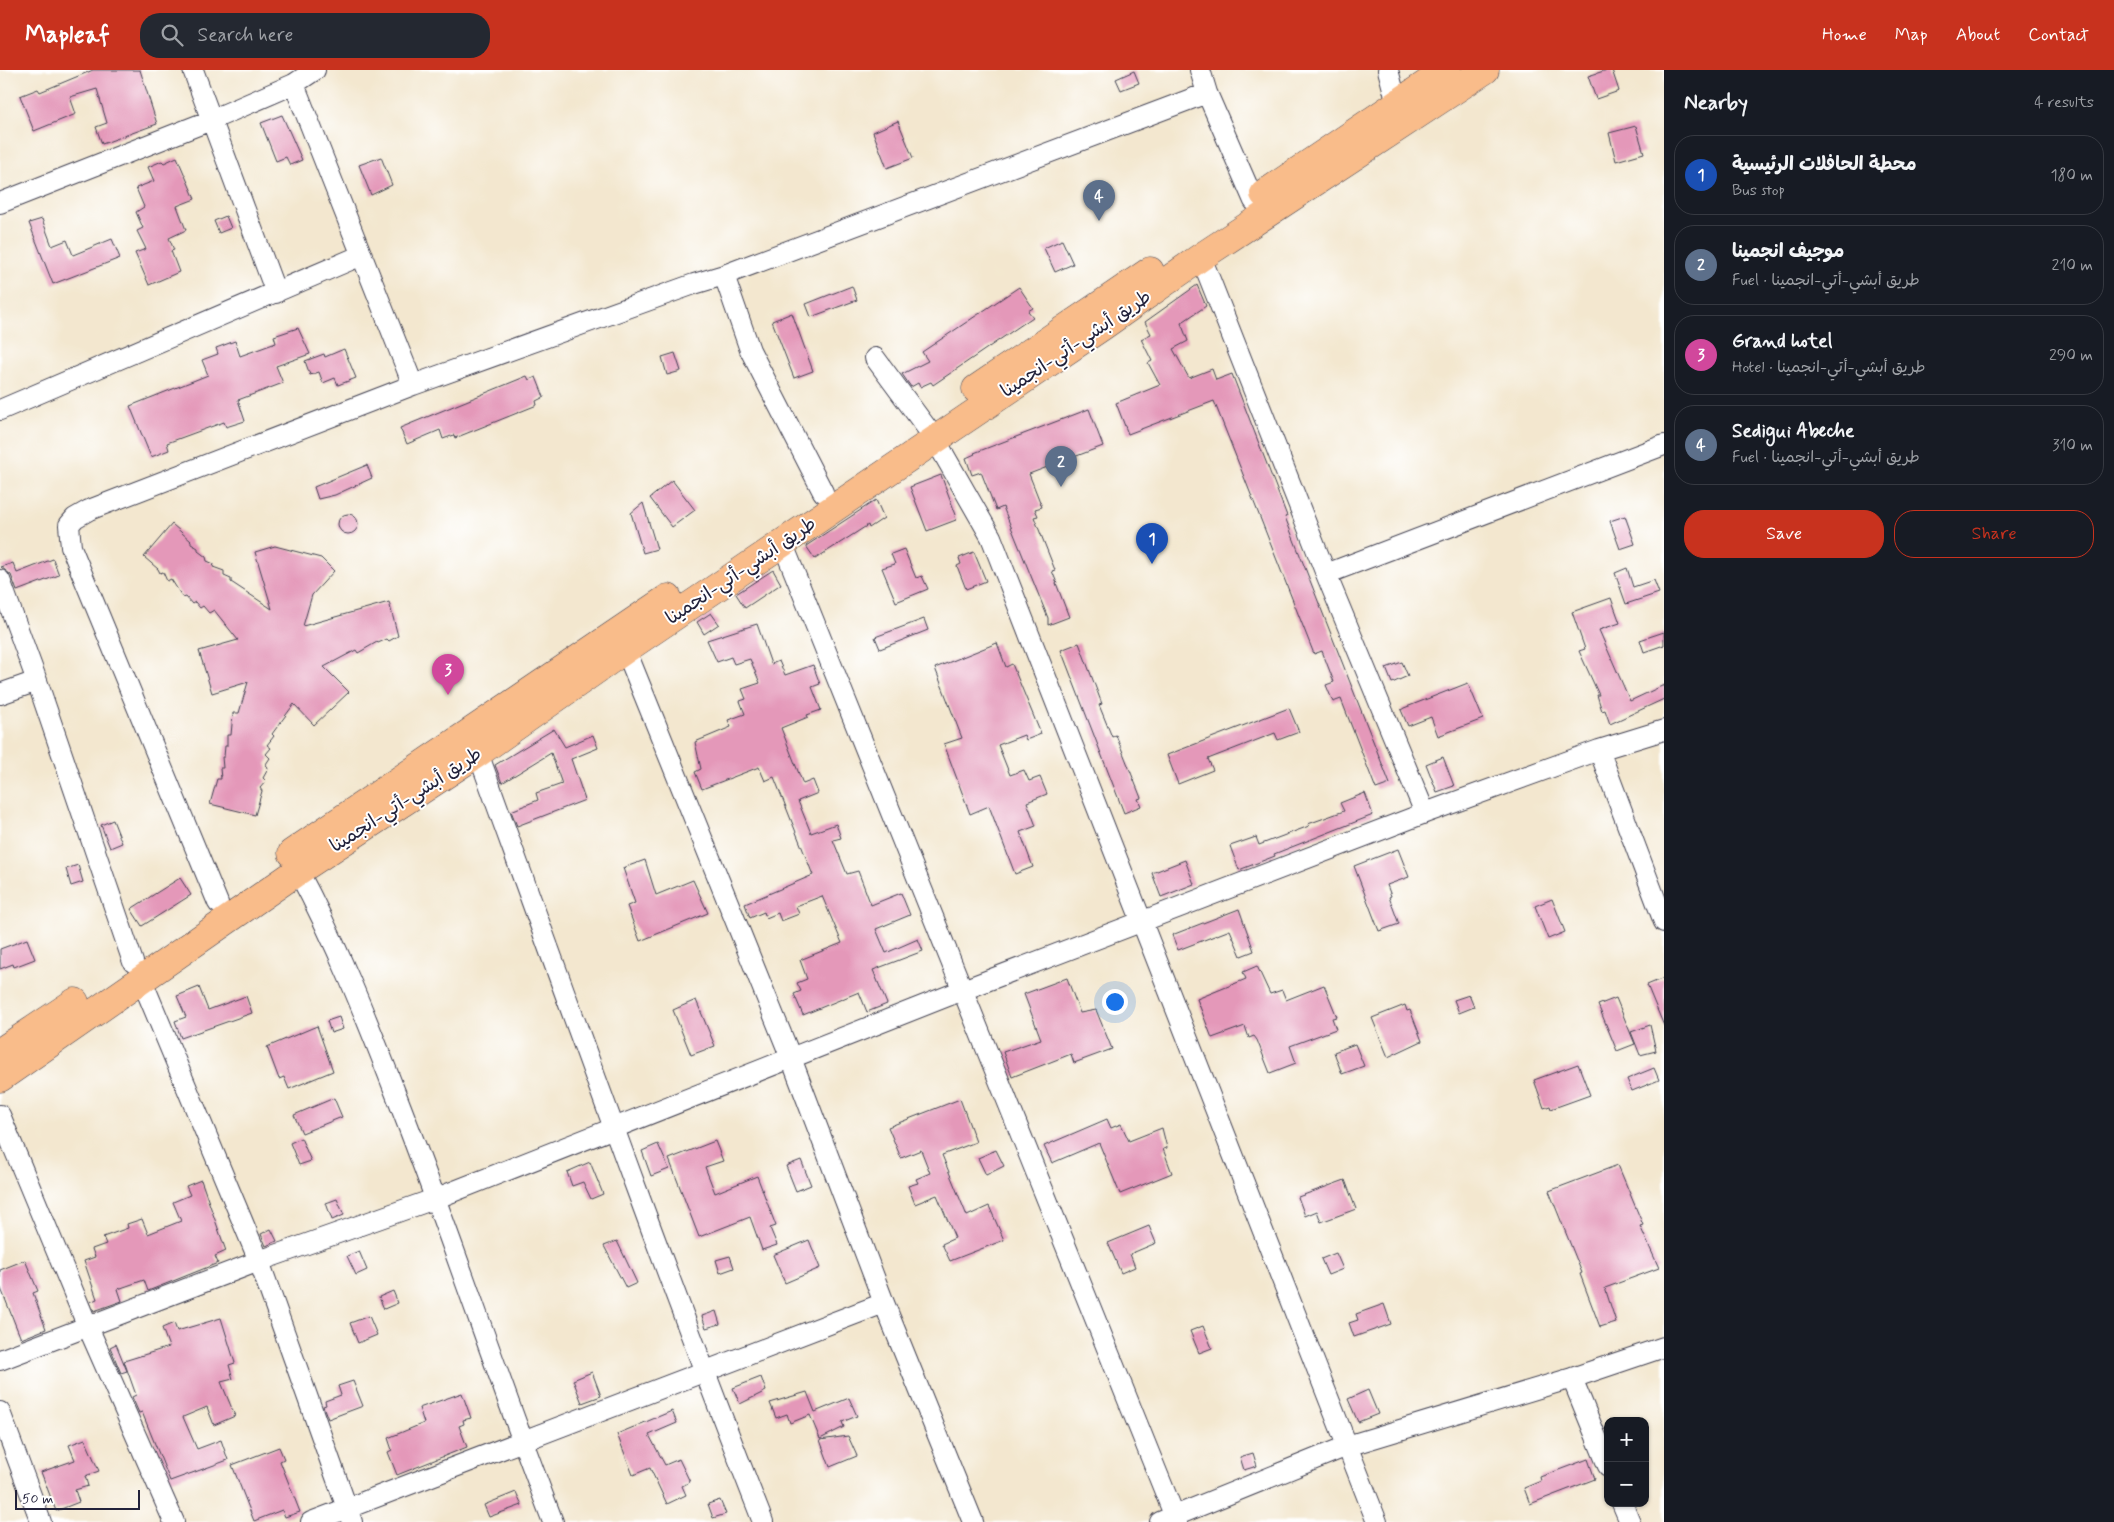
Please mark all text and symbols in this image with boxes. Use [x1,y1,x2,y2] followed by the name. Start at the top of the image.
[140,13,490,58] search box
[25,20,110,51] text: Mapleaf
[158,21,186,49] icon: search
[198,23,293,48] text: Search here
[1822,23,1867,47] text: Home
[1895,23,1928,47] text: Map
[1956,23,2000,47] text: About
[2028,23,2089,47] text: Contact
[1684,89,1748,117] text: Nearby
[2034,92,2094,113] text: 4 results
[1732,152,1917,177] text: محطة الحافلات الرئيسية
[1697,165,1705,186] text: 1
[2050,165,2093,186] text: 180 m
[1083,180,1115,221] pin: 4
[1732,180,1785,201] text: Bus stop
[1732,239,1844,264] text: موجيف انجمينا
[1697,255,1705,276] text: 2
[2052,255,2093,276] text: 210 m
[1732,270,1920,291] text: Fuel · طريق أبشي-أتي-انجمينا
[996,284,1158,406] street label: طريق أبشي-أتي-انجمينا
[1732,329,1832,354] text: Grand hotel
[1697,345,1705,366] text: 3
[2049,345,2093,366] text: 290 m
[1732,357,1925,378] text: Hotel · طريق أبشي-أتي-انجمينا
[1732,419,1854,444] text: Sedigui Abeche
[1696,435,1706,456] text: 4
[2052,435,2093,456] text: 310 m
[1045,446,1077,487] pin: 2
[1732,447,1920,468] text: Fuel · طريق أبشي-أتي-انجمينا
[1684,510,1884,558] button: Save
[1894,510,2094,558] button: Share
[661,511,823,633] street label: طريق أبشي-أتي-انجمينا
[1136,523,1168,564] pin: 1
[432,654,464,695] pin: 3
[325,741,488,861] street label: طريق أبشي-أتي-انجمينا
[1102,989,1128,1015] your location
[1604,1417,1649,1507] map controls
[1604,1417,1649,1462] button: +
[1604,1462,1649,1507] button: −
[15,1487,140,1510] scale bar
[22,1490,53,1508] text: 50 m

